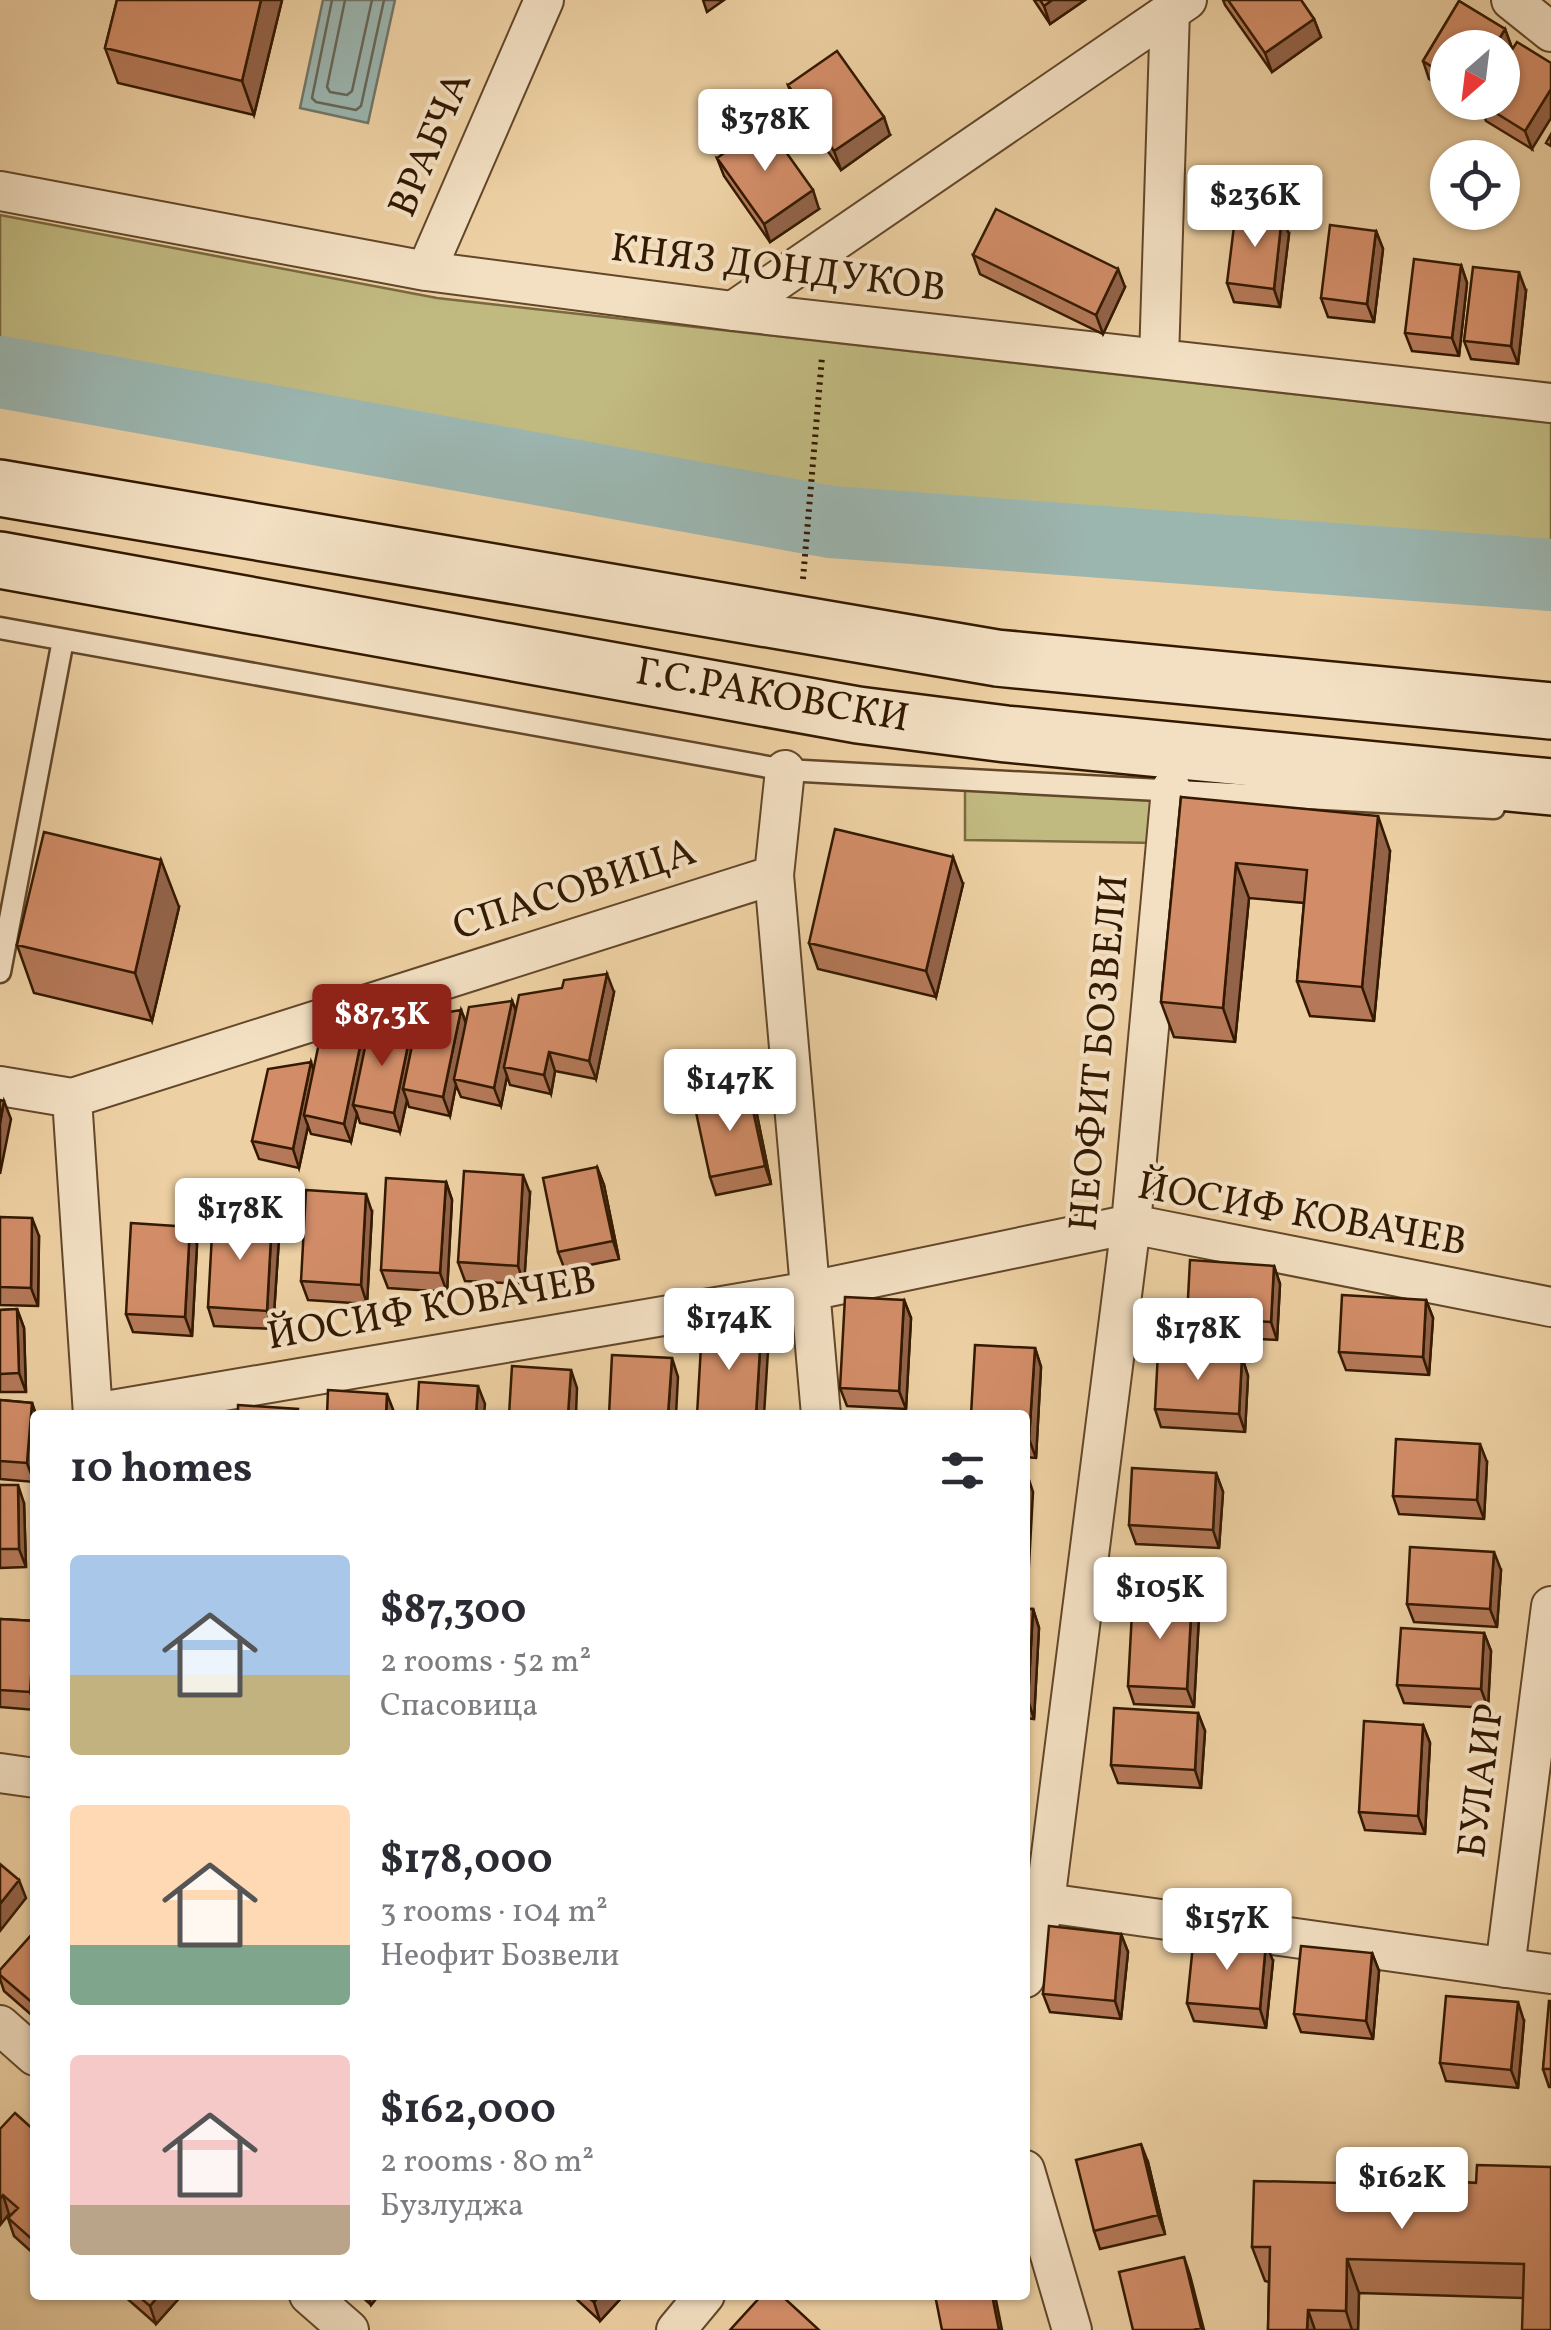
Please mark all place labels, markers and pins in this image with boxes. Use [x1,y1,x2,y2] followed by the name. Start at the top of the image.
[695,89,835,174] pin: $378K
[1185,165,1325,250] pin: $236K
[301,984,463,1069] pin: $87.3K
[660,1049,800,1134] pin: $147K
[170,1178,310,1263] pin: $178K
[659,1288,799,1373] pin: $174K
[1128,1298,1268,1383] pin: $178K
[1090,1557,1230,1642] pin: $105K
[1157,1888,1297,1973] pin: $157K
[1332,2147,1472,2232] pin: $162K

